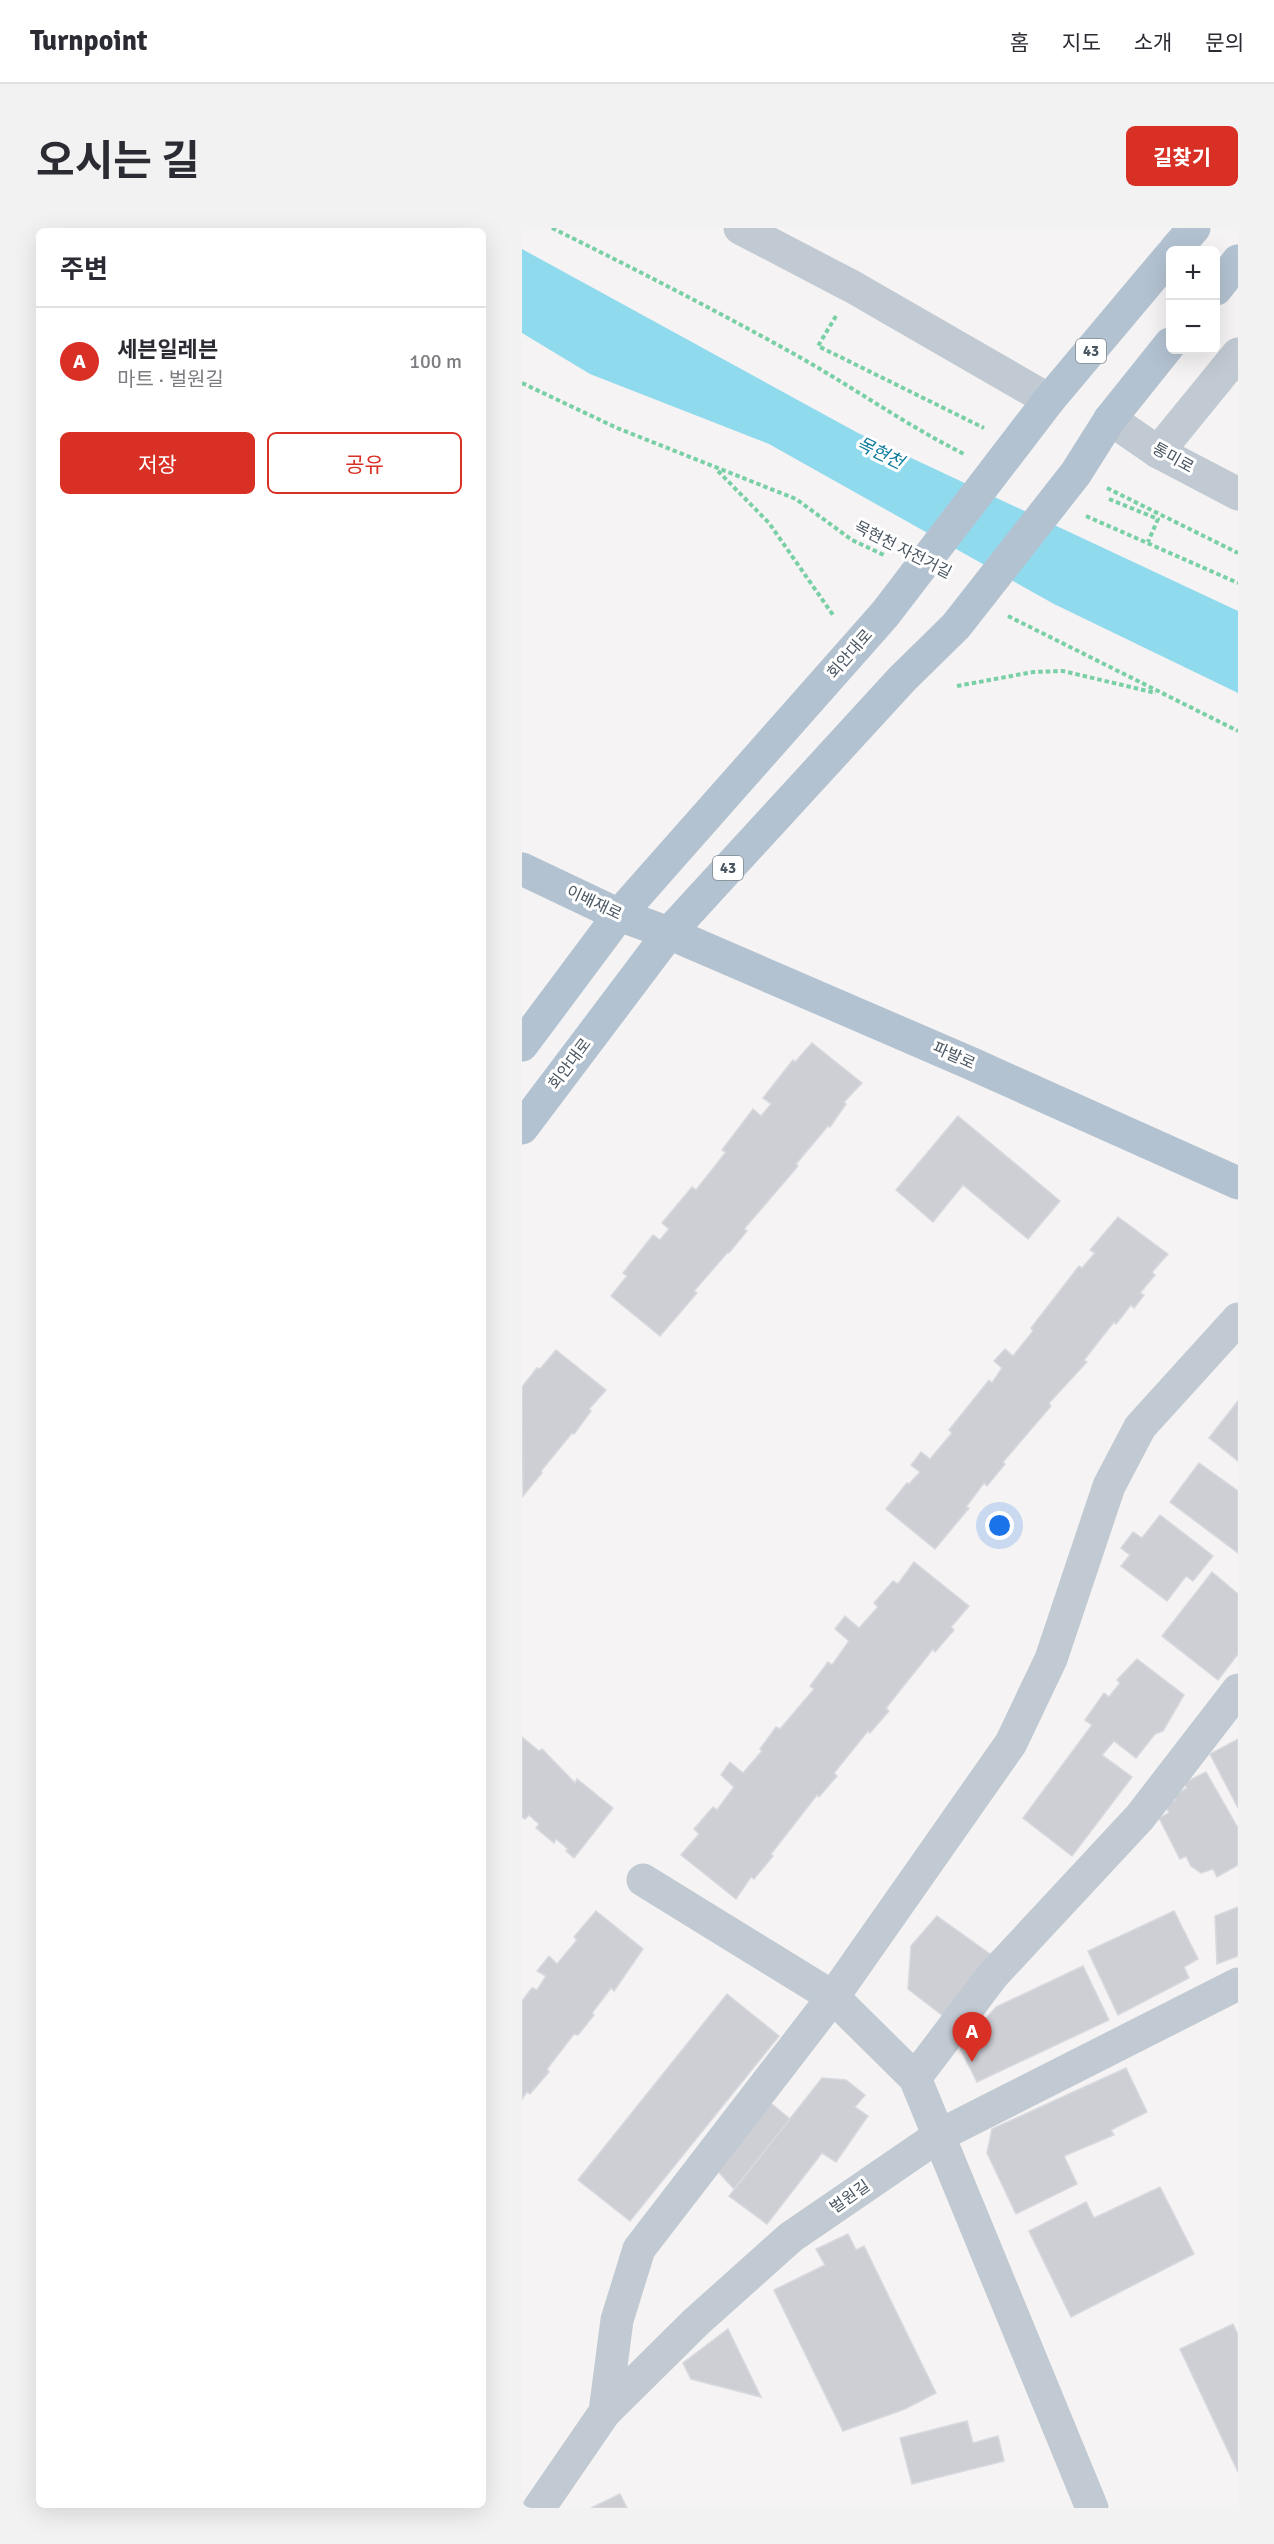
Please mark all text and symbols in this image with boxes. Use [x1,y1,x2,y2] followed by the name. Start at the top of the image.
[30,24,147,58] text: Turnpoint
[1010,30,1029,56] text: 홈
[1062,30,1101,56] text: 지도
[1134,30,1172,56] text: 소개
[1205,30,1244,56] text: 문의
[1126,126,1238,186] button: 길찾기
[36,136,200,187] text: 오시는 길
[1166,246,1220,354] map controls
[1166,246,1220,300] button: +
[60,254,108,286] text: 주변
[1166,300,1220,354] button: −
[117,336,218,363] text: 세븐일레븐
[1076,339,1106,363] road number: 43
[73,349,86,374] text: A
[409,349,462,374] text: 100 m
[117,367,224,392] text: 마트 · 벌원길
[60,432,255,494] button: 저장
[267,432,462,494] button: 공유
[853,432,909,475] water label: 목현천
[1149,439,1197,478] street label: 통미로
[851,517,955,583] street label: 목현천 자전거길
[823,625,877,683] street label: 회안대로
[713,856,743,880] road number: 43
[563,881,625,925] street label: 이배재로
[544,1034,596,1094] street label: 회안대로
[930,1038,978,1074] street label: 파발로
[985,1511,1014,1540] your location
[952,2012,992,2062] pin: A
[826,2176,874,2218] street label: 벌원길

